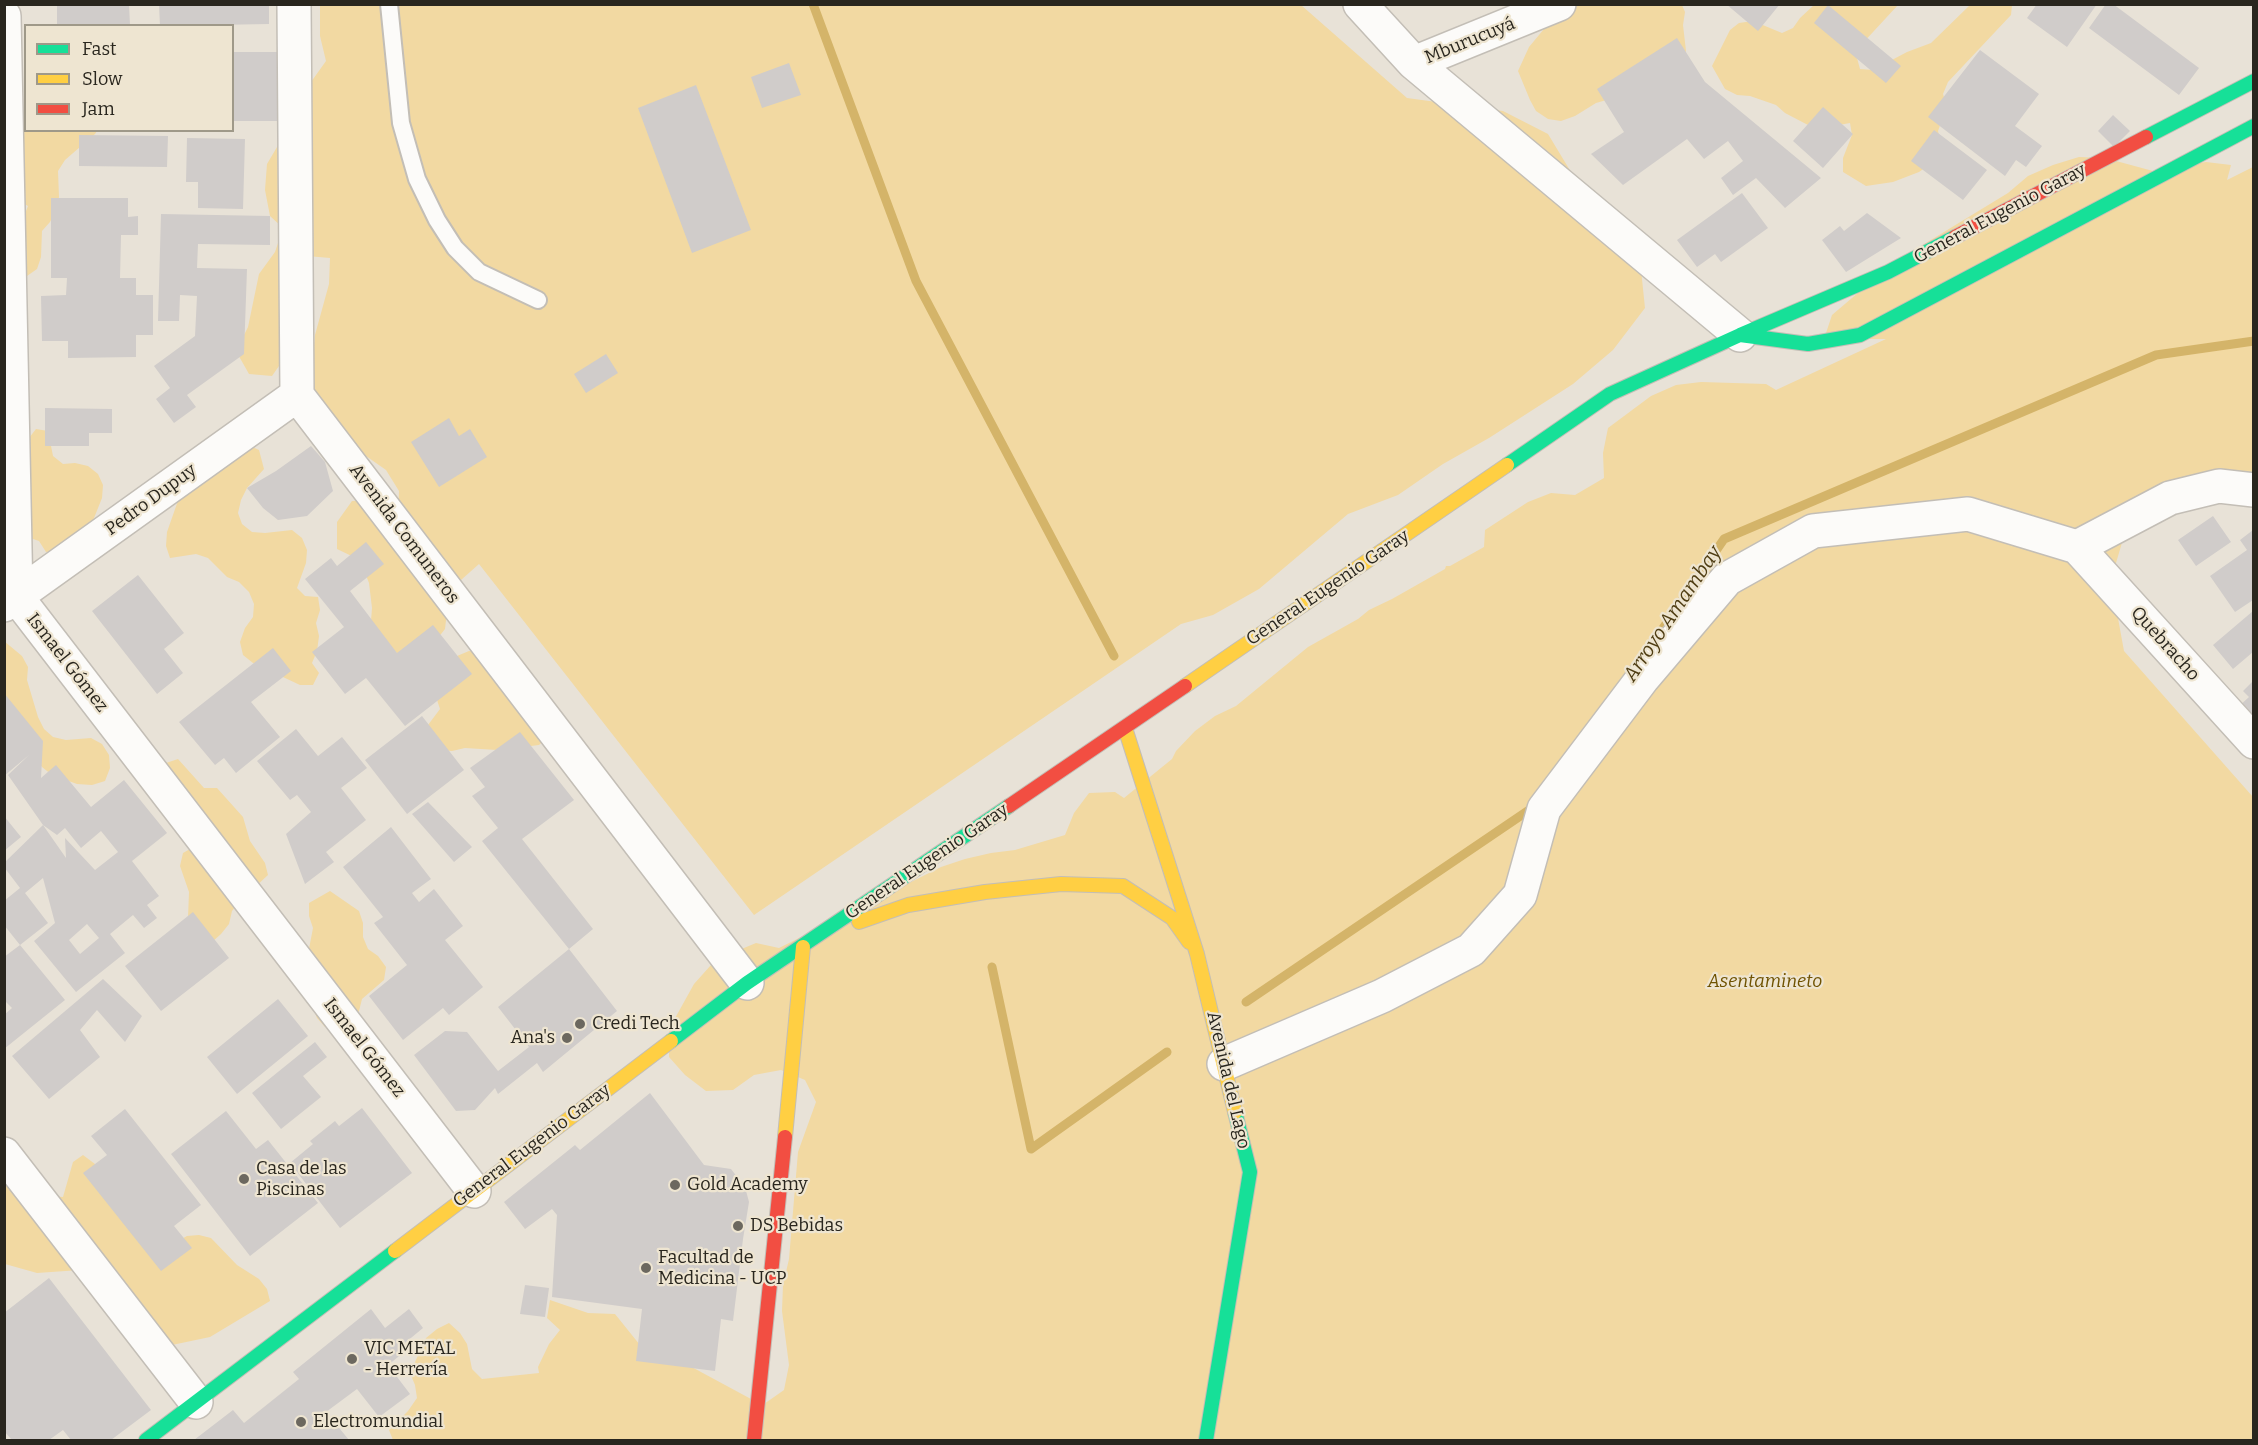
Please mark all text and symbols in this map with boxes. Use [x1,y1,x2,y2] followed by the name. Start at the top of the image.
[1422,13,1518,69] street label: Mburucuyá
[24,24,234,132] legend
[82,38,117,60] text: Fast
[82,68,122,90] text: Slow
[82,98,115,120] text: Jam
[1910,159,2090,269] street label: General Eugenio Garay
[101,460,201,540] street label: Pedro Dupuy
[345,460,463,608] street label: Avenida Comuneros
[1242,525,1414,651] street label: General Eugenio Garay
[1619,542,1727,686] water label: Arroyo Amambay
[2126,602,2204,686] street label: Quebracho
[22,609,112,717] street label: Ismael Gómez
[841,799,1013,925] street label: General Eugenio Garay
[1708,971,1822,993] park label: Asentamineto
[319,994,409,1102] street label: Ismael Gómez
[1202,1009,1254,1151] street label: Avenida del Lago
[592,1013,680,1035] place label: Credi Tech
[573,1017,587,1031] marker: Credi Tech
[510,1027,555,1049] place label: Ana's
[560,1031,574,1045] marker: Ana's
[449,1080,615,1212] street label: General Eugenio Garay
[256,1158,347,1200] place label: Casa de las Piscinas
[237,1172,251,1186] marker: Casa de las Piscinas
[687,1174,808,1196] place label: Gold Academy
[668,1178,682,1192] marker: Gold Academy
[750,1215,843,1237] place label: DS Bebidas
[731,1219,745,1233] marker: DS Bebidas
[658,1247,787,1290] place label: Facultad de Medicina - UCP
[639,1261,653,1275] marker: Facultad de Medicina - UCP
[364,1338,455,1380] place label: VIC METAL - Herrería
[345,1352,359,1366] marker: VIC METAL - Herrería
[313,1411,443,1433] place label: Electromundial
[294,1415,308,1429] marker: Electromundial

